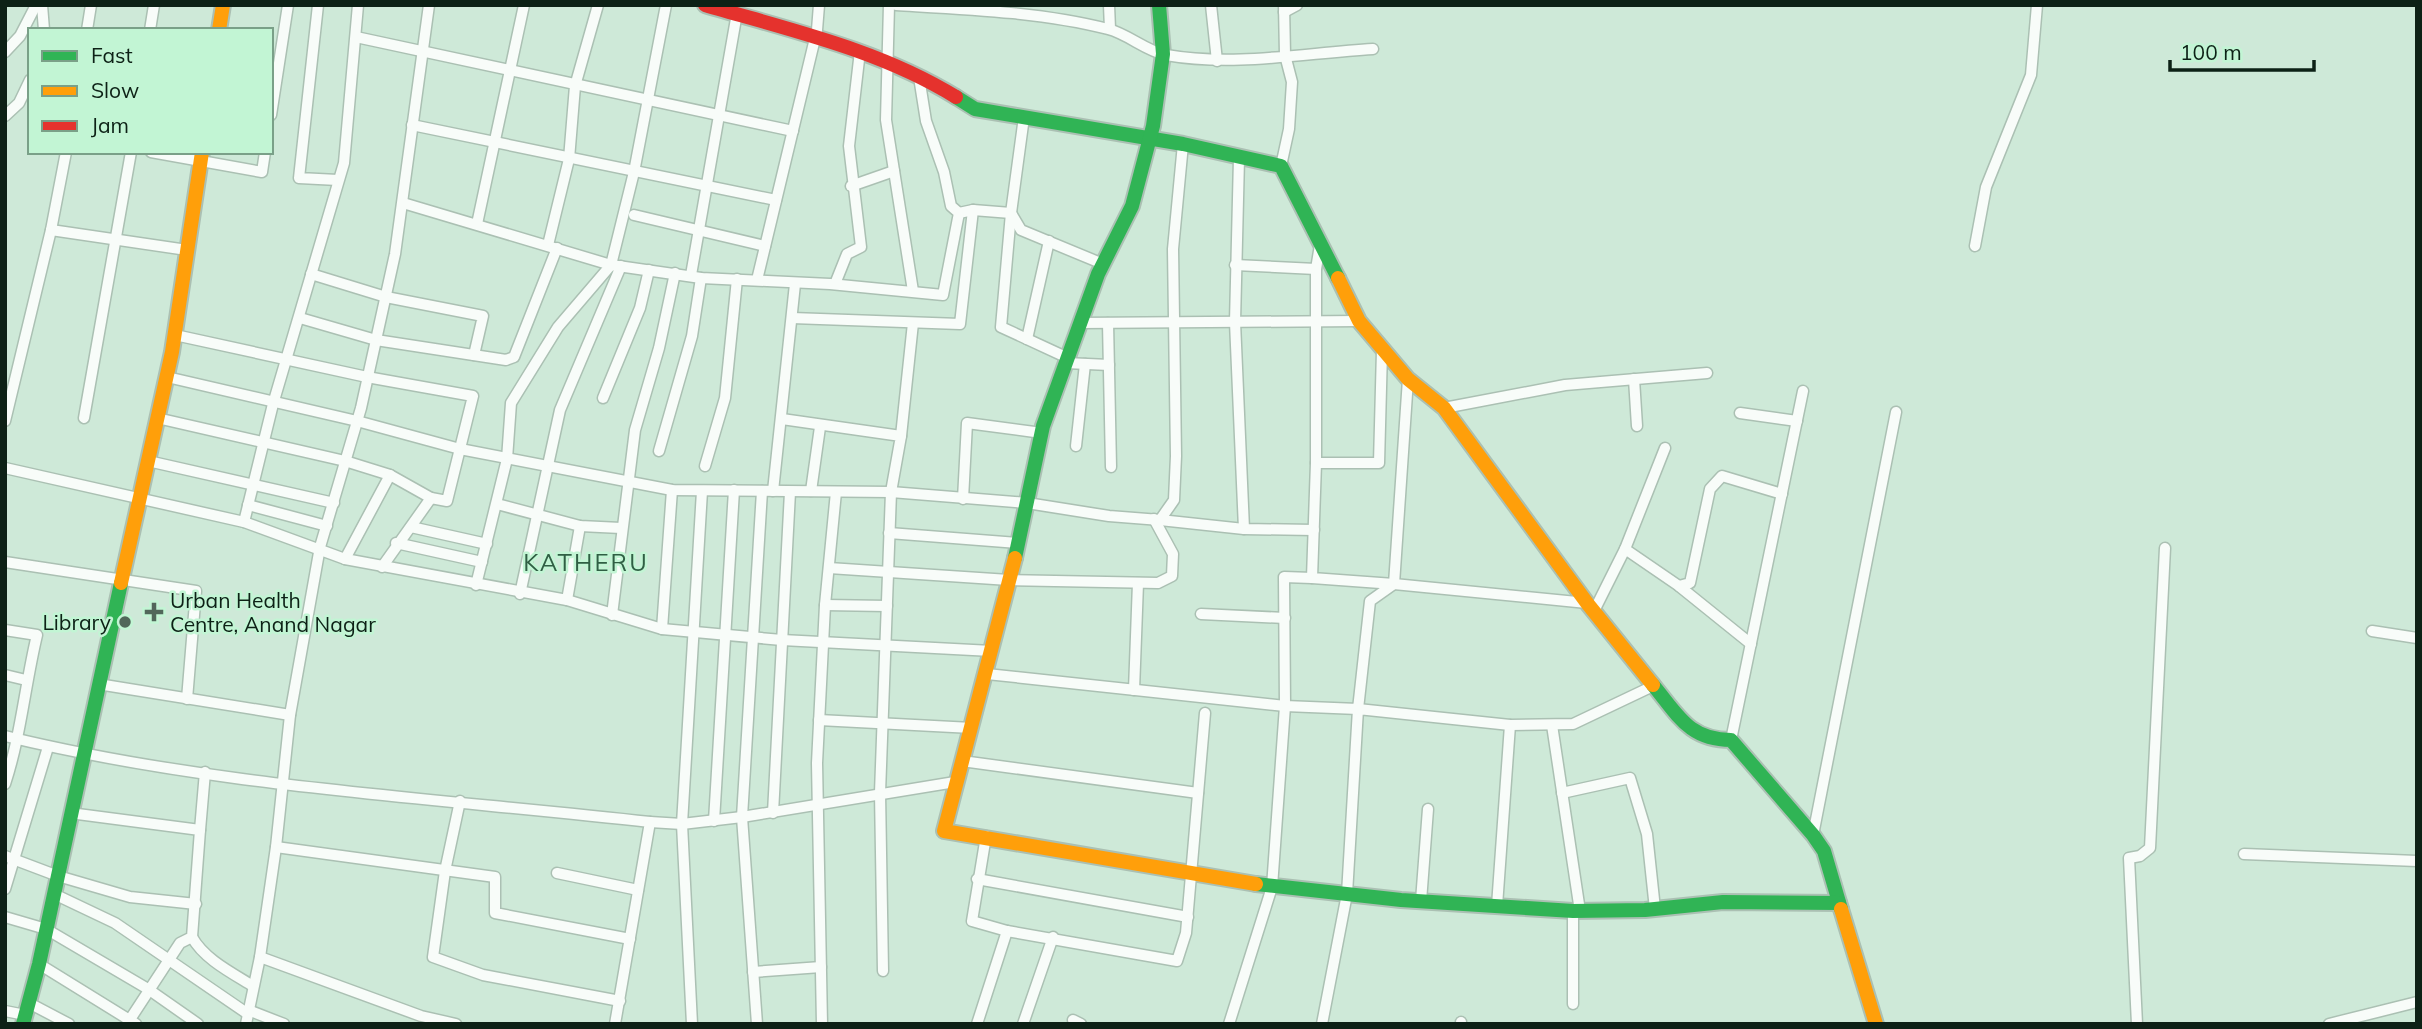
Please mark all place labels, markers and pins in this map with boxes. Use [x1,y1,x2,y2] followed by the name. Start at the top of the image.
[170,587,376,637] place label: Urban Health Centre, Anand Nagar
[144,602,164,622] marker: Urban Health Centre, Anand Nagar
[42,609,111,635] place label: Library
[117,614,133,630] marker: Library

